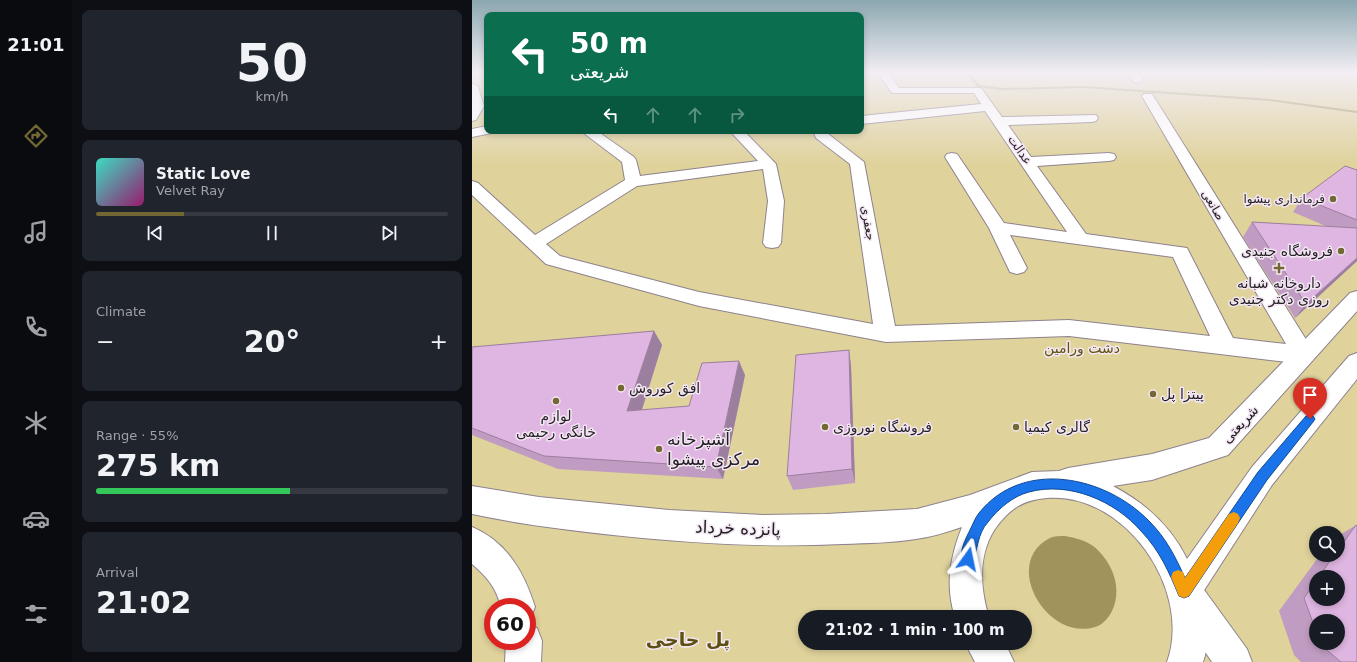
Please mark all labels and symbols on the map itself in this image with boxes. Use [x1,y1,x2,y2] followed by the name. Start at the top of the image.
[1005,133,1035,167] street label: عدالت
[1199,187,1227,223] street label: صانعی
[1243,192,1325,207] place label: فرمانداری پیشوا
[1328,194,1338,204] marker: فرمانداری پیشوا
[857,204,878,242] street label: جعفری
[1241,243,1333,260] place label: فروشگاه جنیدی
[1336,246,1346,256] marker: فروشگاه جنیدی
[1274,263,1284,273] marker: داروخانه شبانه روزی دکتر جنیدی
[1229,275,1329,308] place label: داروخانه شبانه روزی دکتر جنیدی
[1044,340,1120,357] park label: دشت ورامین
[1293,378,1327,419] pin
[629,380,700,397] place label: افق کوروش
[616,383,626,393] marker: افق کوروش
[1161,386,1204,403] place label: پیتزا پل
[1148,389,1158,399] marker: پیتزا پل
[551,396,561,406] marker: لوازم خانگی رحیمی
[1218,402,1262,447] street label: شریعتی
[516,408,596,441] place label: لوازم خانگی رحیمی
[833,419,932,436] place label: فروشگاه نوروزی
[1024,419,1090,436] place label: گالری کیمیا
[820,422,830,432] marker: فروشگاه نوروزی
[1011,422,1021,432] marker: گالری کیمیا
[667,428,760,470] place label: آشپزخانه مرکزی پیشوا
[654,444,664,454] marker: آشپزخانه مرکزی پیشوا
[695,517,781,540] street label: پانزده خرداد
[947,538,989,580] position arrow
[484,598,536,650] speed limit sign: 60
[646,628,730,651] district label: پل حاجی

